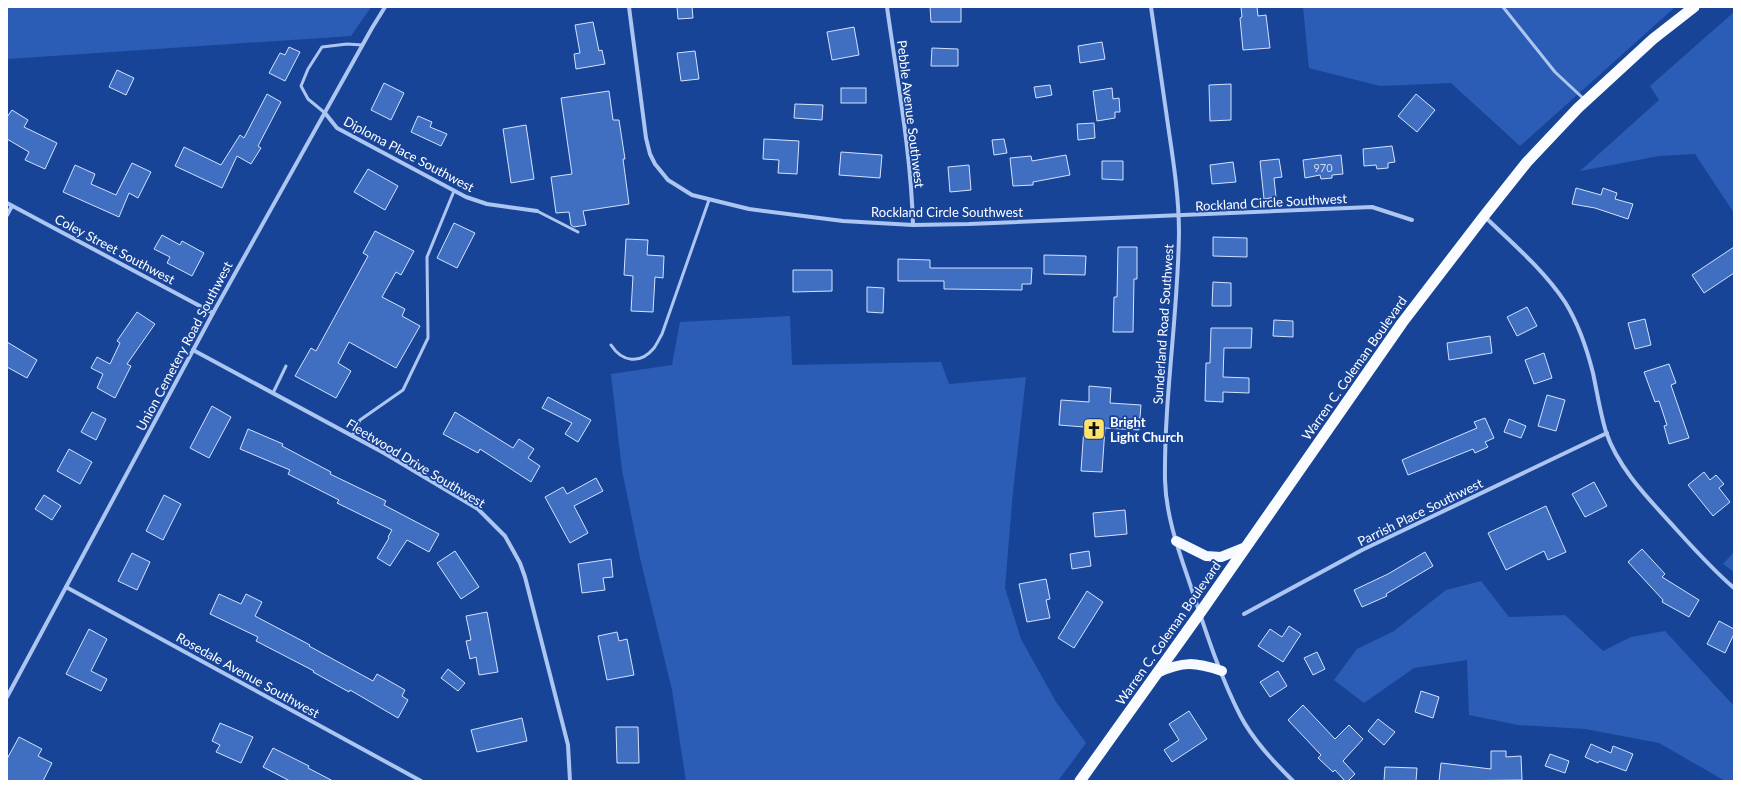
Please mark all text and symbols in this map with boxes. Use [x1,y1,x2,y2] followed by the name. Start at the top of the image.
[894,39,928,189] street label: Pebble Avenue Southwest
[341,113,477,195] street label: Diploma Place Southwest
[1313,161,1333,174] house number: 970
[1195,190,1348,214] street label: Rockland Circle Southwest
[871,204,1023,220] street label: Rockland Circle Southwest
[52,211,178,288] street label: Coley Street Southwest
[1149,243,1177,405] street label: Sunderland Road Southwest
[132,258,236,433] street label: Union Cemetery Road Southwest
[1298,293,1410,443] street label: Warren C. Coleman Boulevard
[1110,414,1184,445] place label: Bright Light Church
[344,415,489,511] street label: Fleetwood Drive Southwest
[1081,416,1107,442] church icon: Bright Light Church
[1355,475,1485,549] street label: Parrish Place Southwest
[1112,558,1224,708] street label: Warren C. Coleman Boulevard
[174,629,323,721] street label: Rosedale Avenue Southwest

